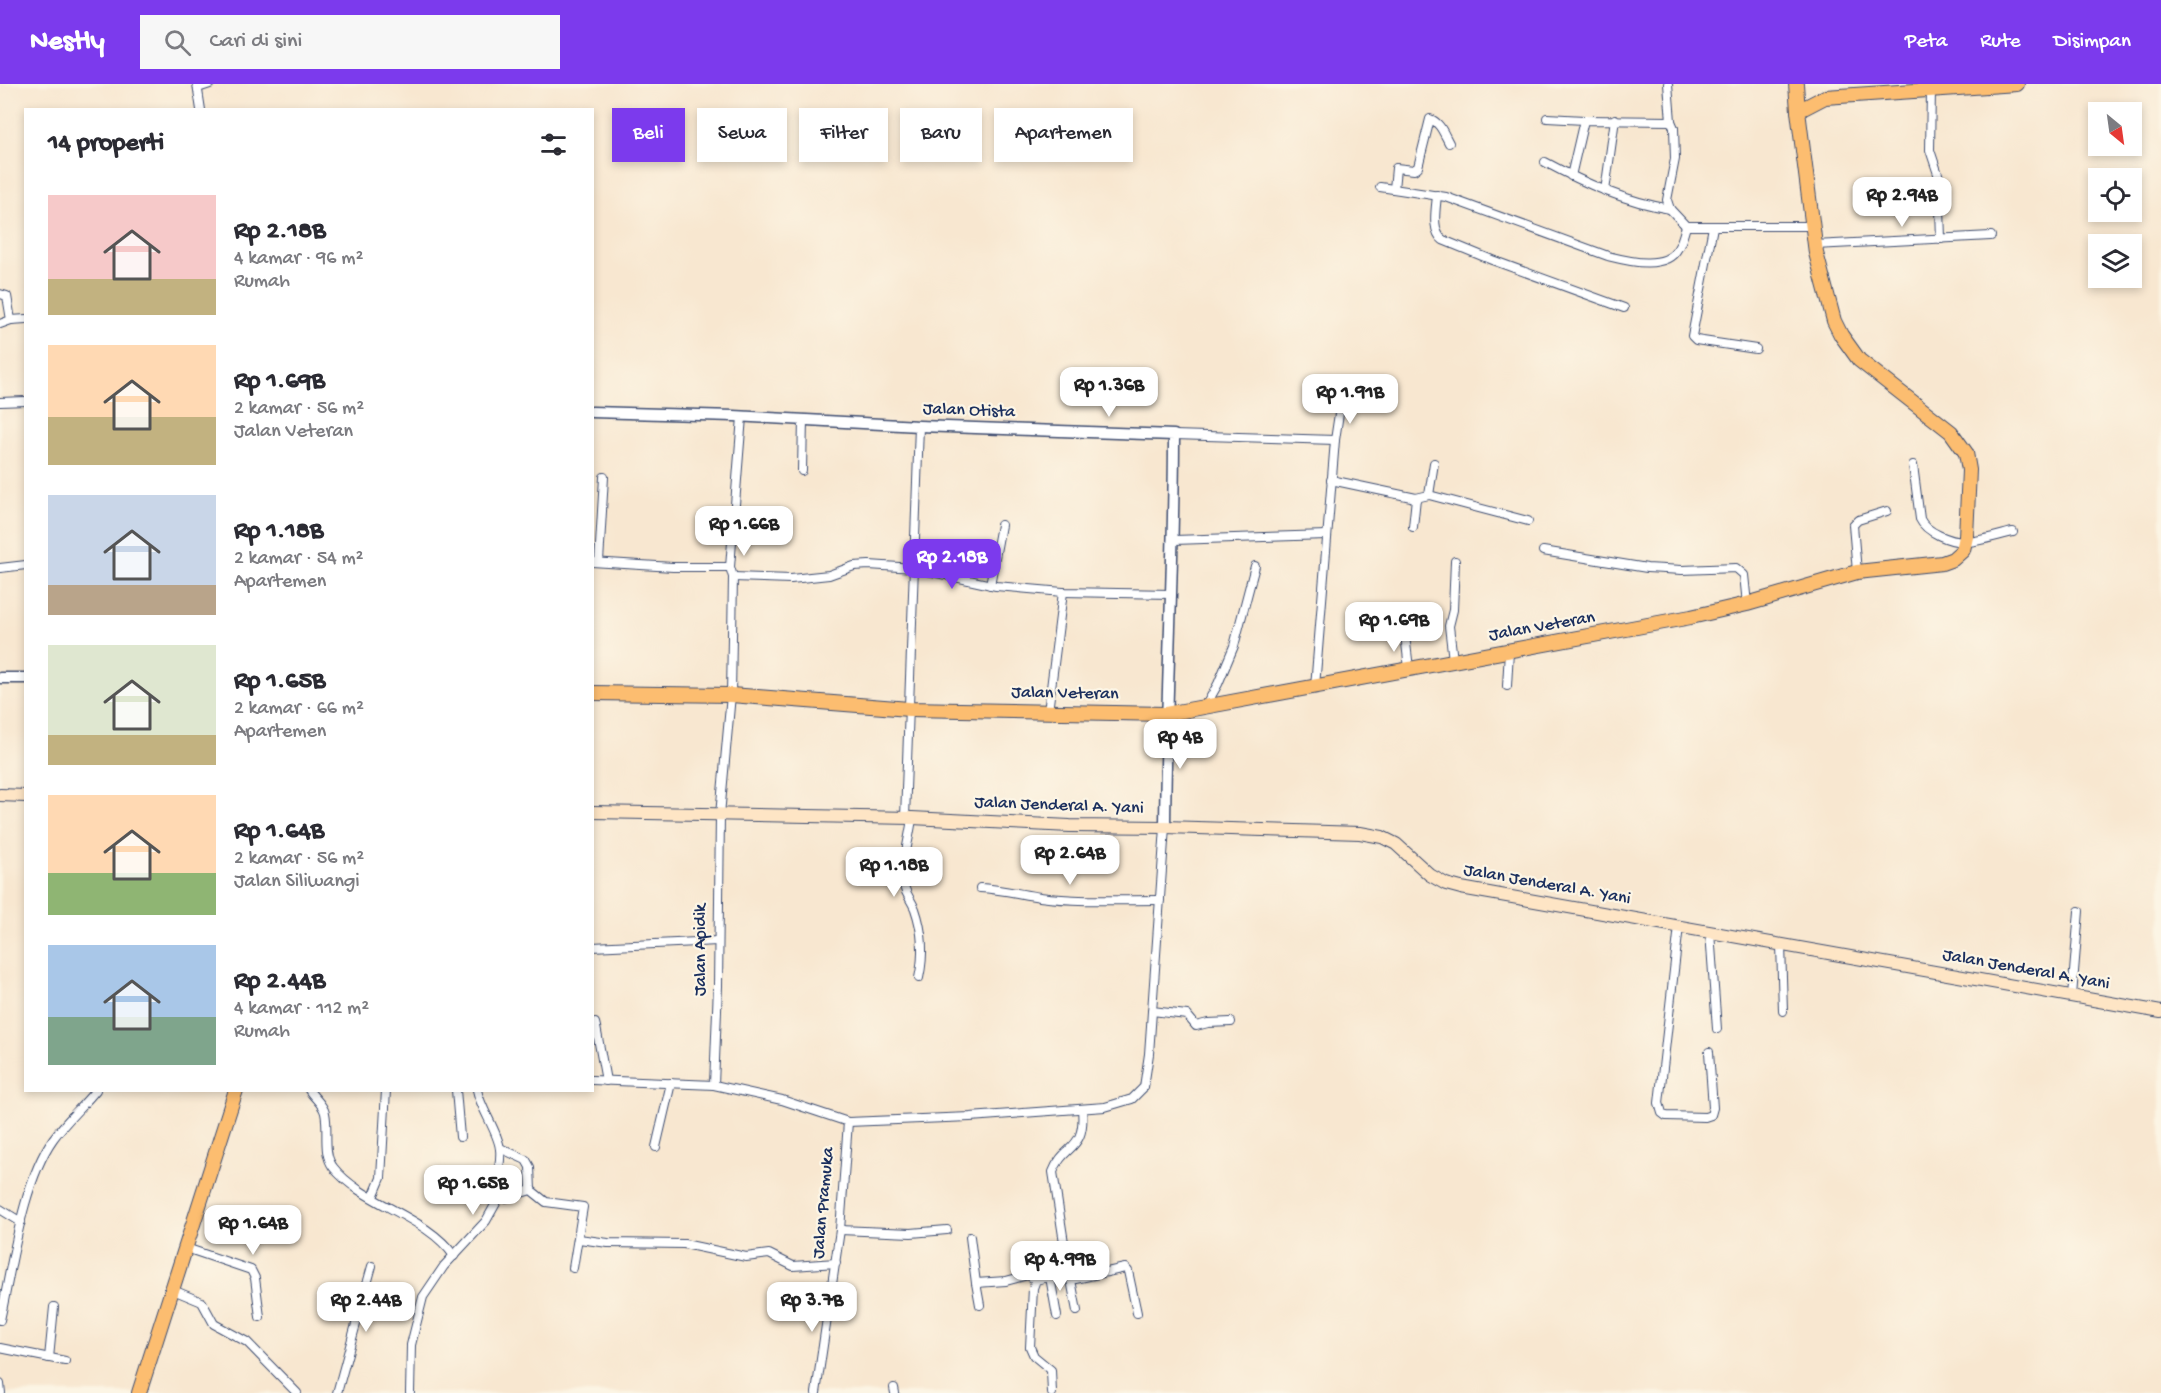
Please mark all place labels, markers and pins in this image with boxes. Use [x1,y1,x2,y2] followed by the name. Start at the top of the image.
[1840,177,1964,228] pin: Rp 2.94B
[1047,367,1171,418] pin: Rp 1.36B
[1288,374,1412,425] pin: Rp 1.91B
[682,506,806,557] pin: Rp 1.66B
[890,539,1014,590] pin: Rp 2.18B
[1332,602,1456,653] pin: Rp 1.69B
[1138,719,1222,770] pin: Rp 4B
[1008,835,1132,886] pin: Rp 2.64B
[832,847,956,898] pin: Rp 1.18B
[411,1165,535,1216] pin: Rp 1.65B
[191,1205,315,1256] pin: Rp 1.64B
[998,1241,1122,1292] pin: Rp 4.99B
[304,1282,428,1333] pin: Rp 2.44B
[757,1282,867,1333] pin: Rp 3.7B

